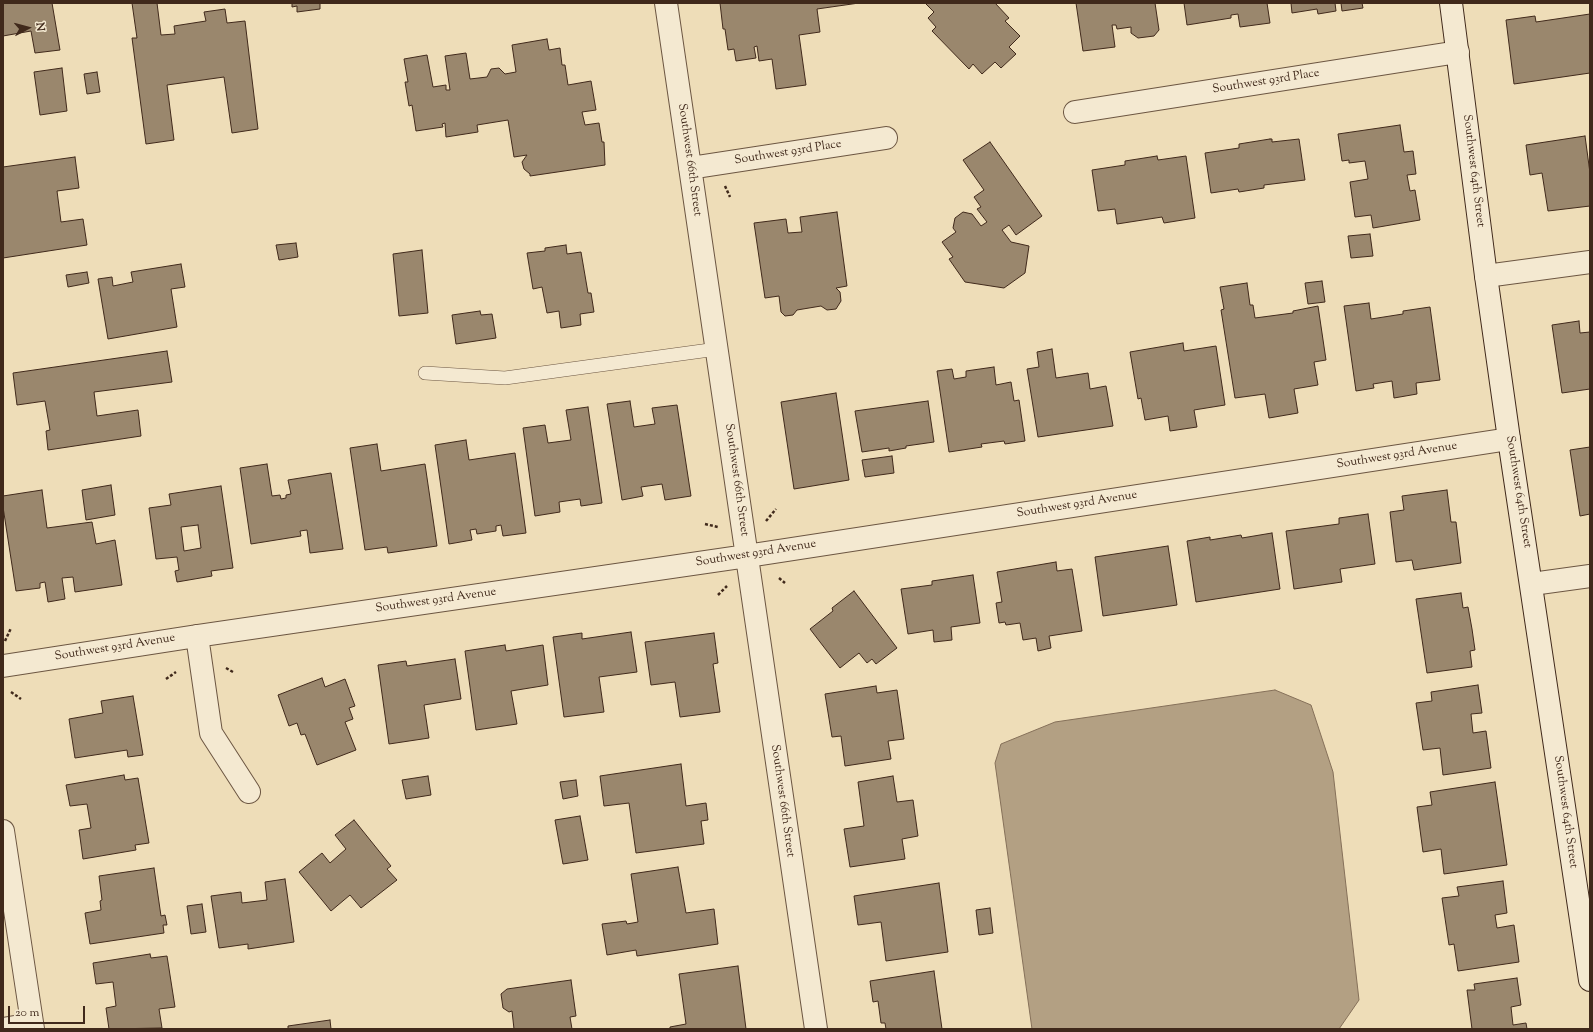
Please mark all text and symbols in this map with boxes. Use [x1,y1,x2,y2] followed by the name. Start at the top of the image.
[8,8,48,48] north arrow
[32,22,48,32] text: N
[1211,66,1321,98] street label: Southwest 93rd Place
[674,103,704,217] street label: Southwest 66th Street
[1459,114,1487,228] street label: Southwest 64th Street
[733,137,843,169] street label: Southwest 93rd Place
[721,423,751,537] street label: Southwest 66th Street
[1502,435,1534,549] street label: Southwest 64th Street
[1336,439,1458,473] street label: Southwest 93rd Avenue
[1016,488,1138,522] street label: Southwest 93rd Avenue
[695,537,817,571] street label: Southwest 93rd Avenue
[375,585,497,617] street label: Southwest 93rd Avenue
[54,631,176,665] street label: Southwest 93rd Avenue
[767,744,797,858] street label: Southwest 66th Street
[1550,755,1580,869] street label: Southwest 64th Street
[10,998,87,1024] scale bar
[15,1004,39,1022] text: 20 m

